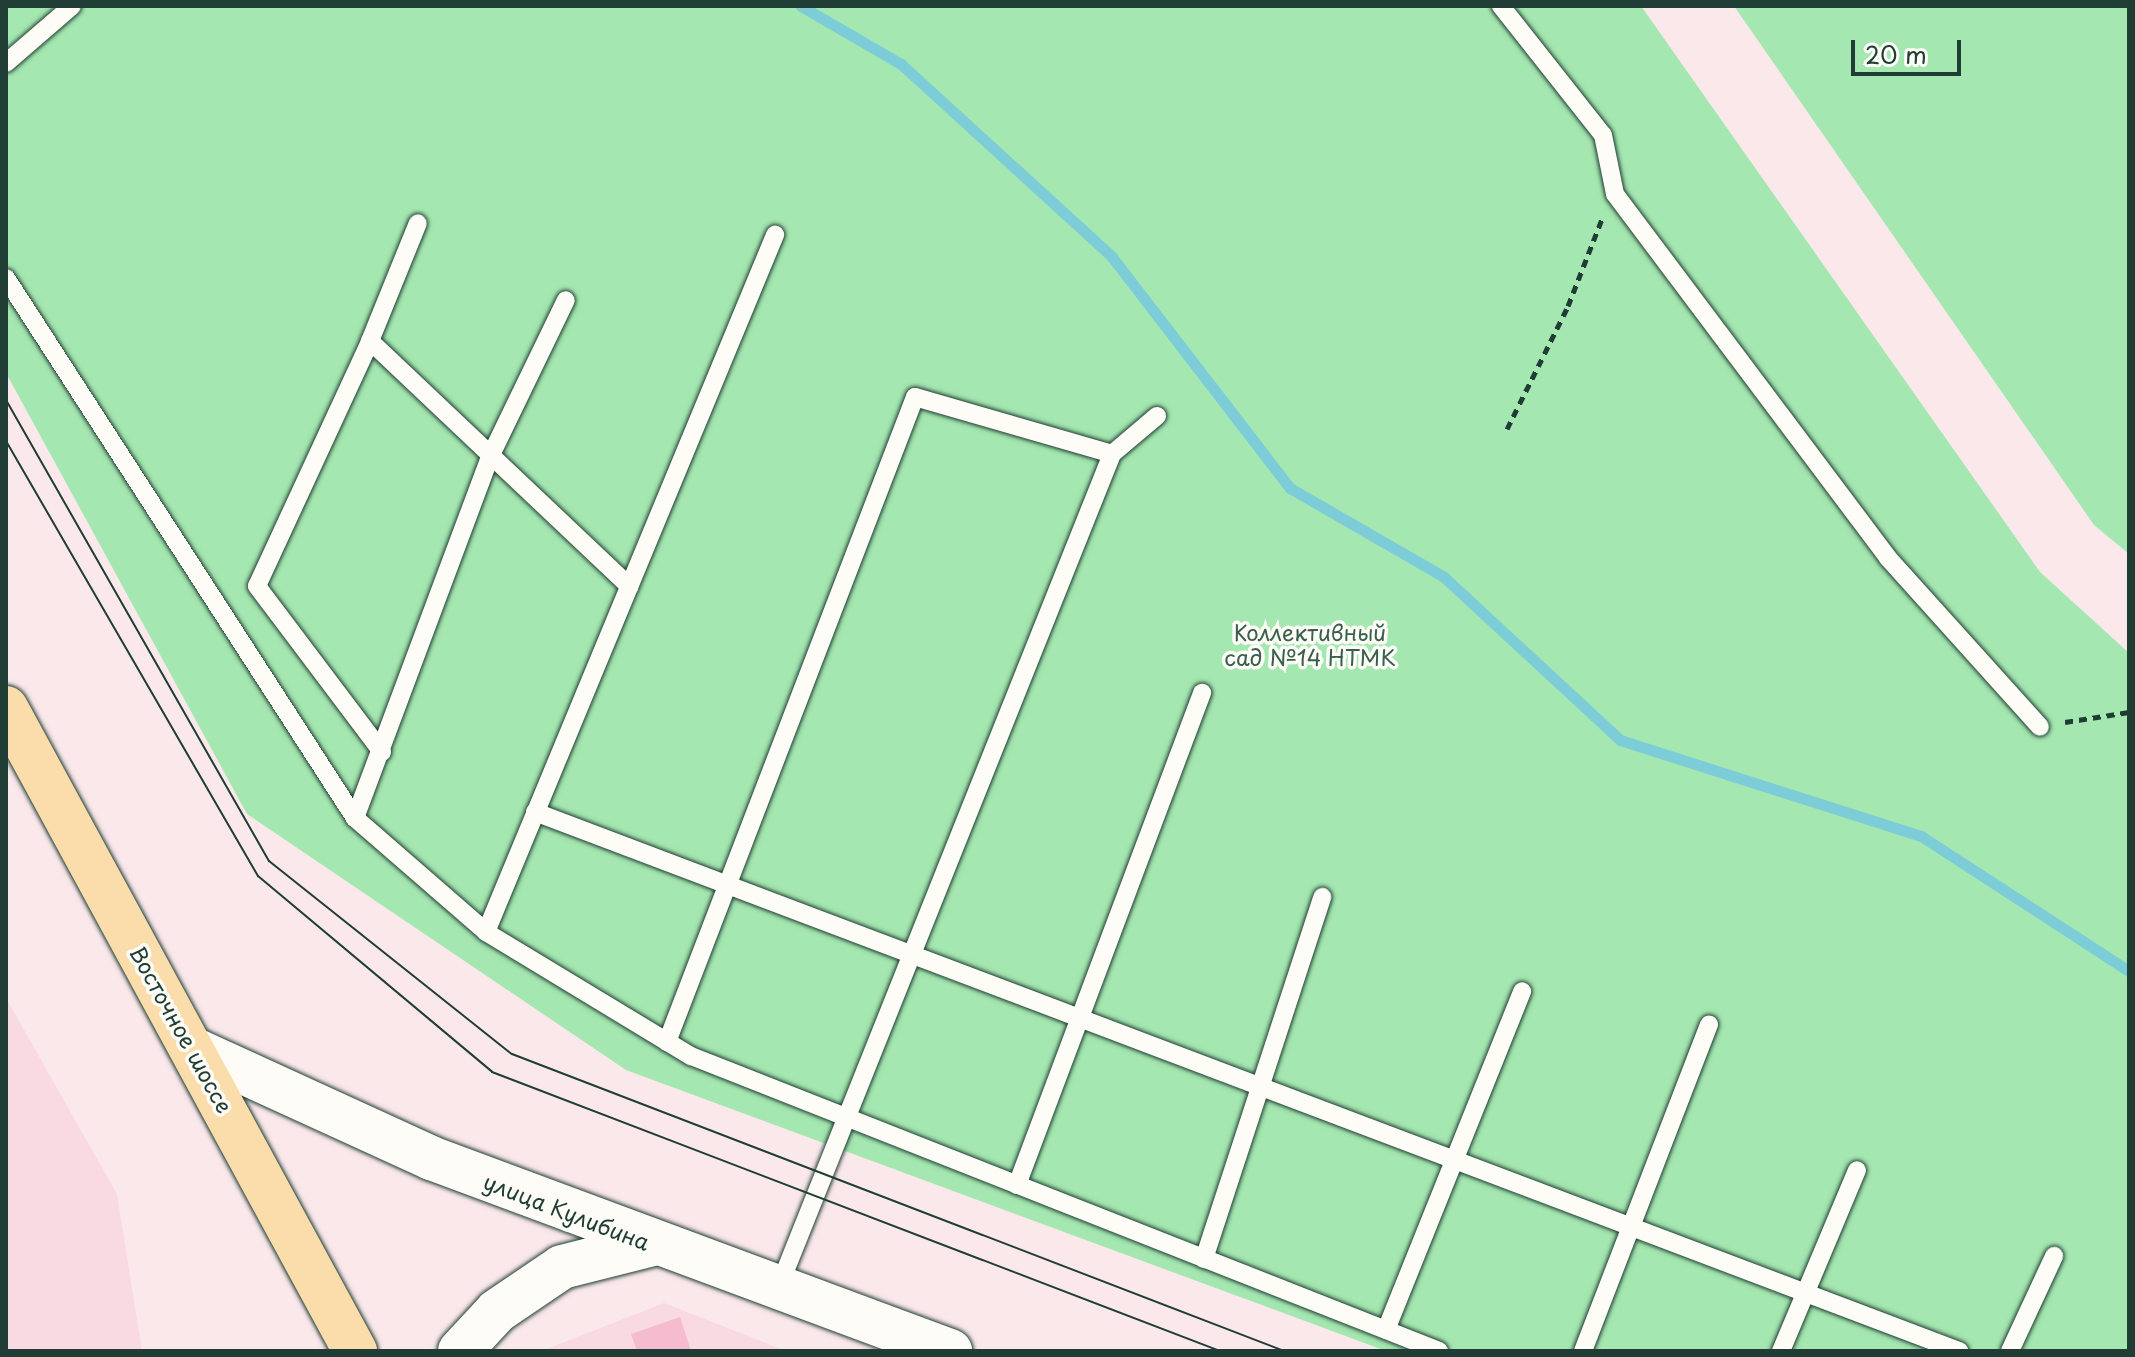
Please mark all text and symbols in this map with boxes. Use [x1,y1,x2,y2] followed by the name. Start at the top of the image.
[1855,24,1965,74] scale bar
[1865,36,1927,72] text: 20 m
[1224,618,1396,670] park label: Коллективный сад №14 НТМК
[125,941,239,1117] street label: Восточное шоссе
[480,1167,654,1255] street label: улица Кулибина

